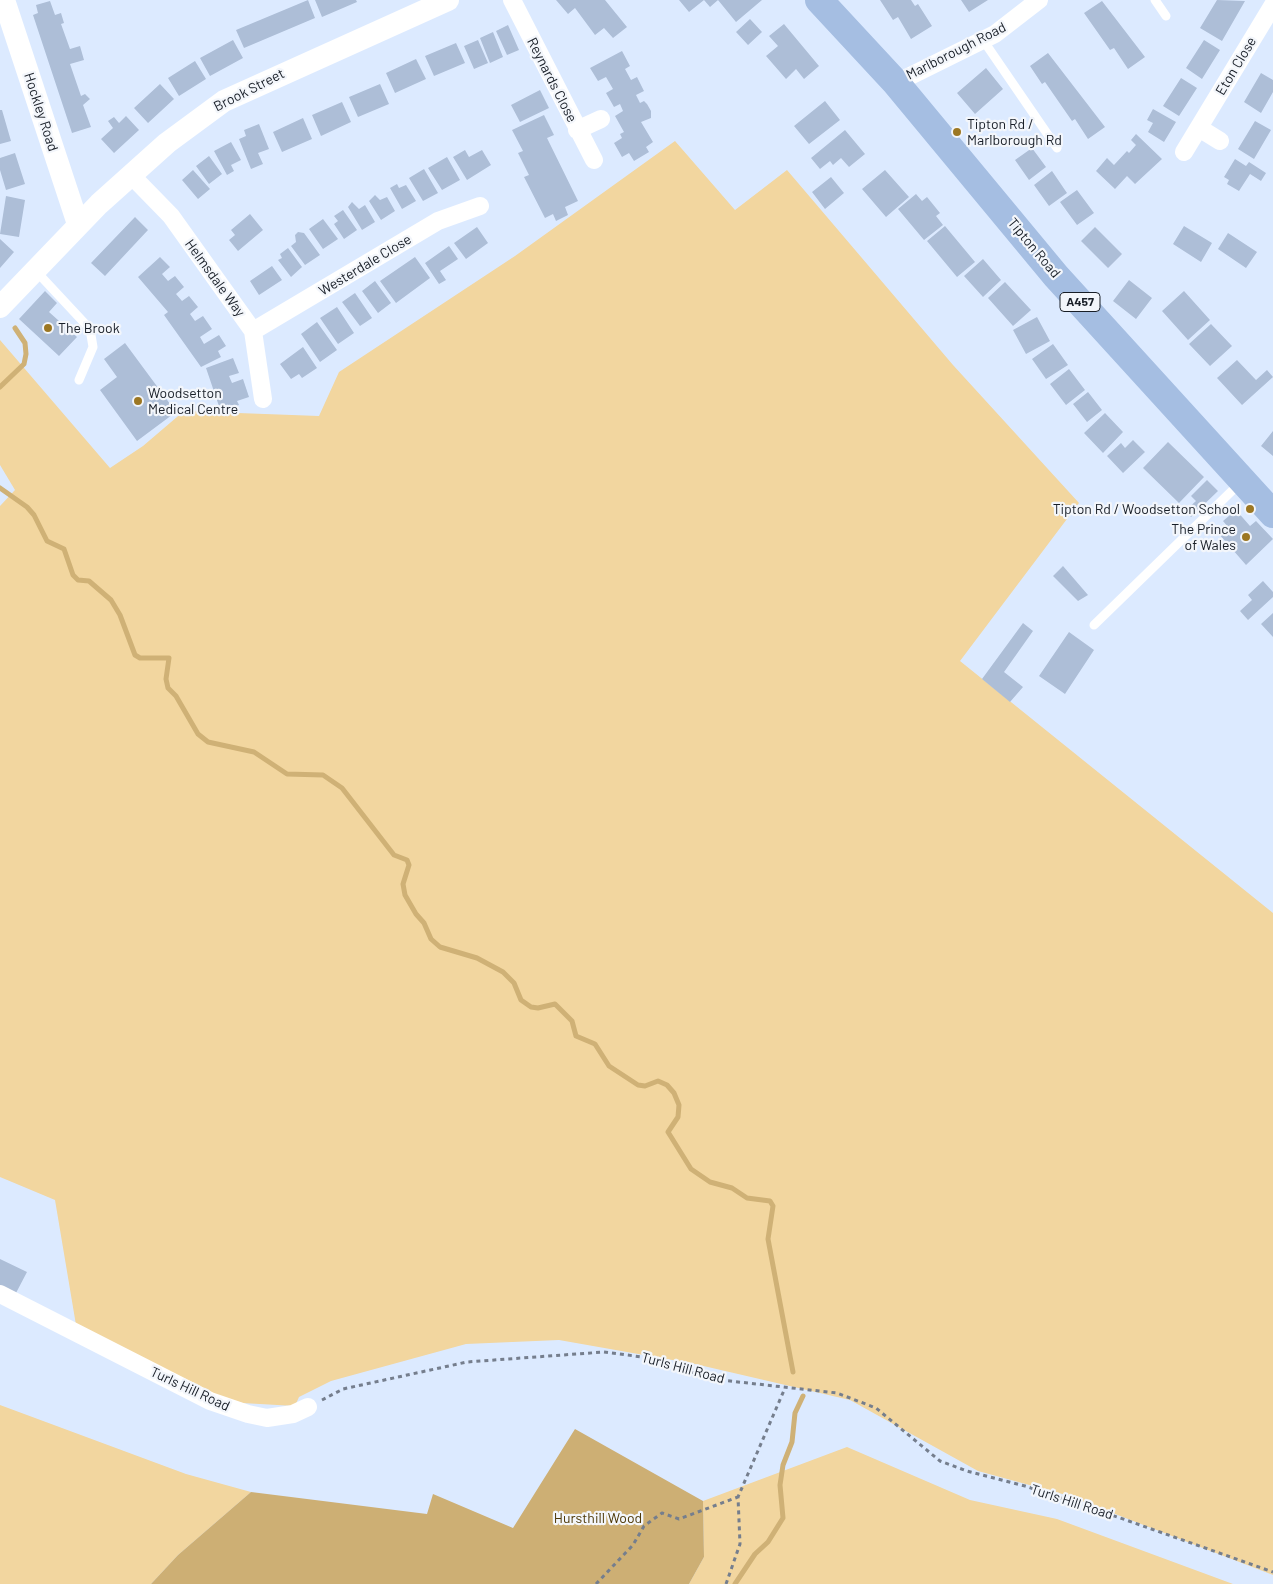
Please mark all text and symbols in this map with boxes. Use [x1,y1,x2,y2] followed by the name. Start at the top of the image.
[903,19,1009,83] street label: Marlborough Road
[1212,34,1260,98] street label: Eton Close
[523,35,581,125] street label: Reynards Close
[211,65,287,115] street label: Brook Street
[20,71,62,153] street label: Hockley Road
[967,116,1062,148] place label: Tipton Rd / Marlborough Rd
[951,126,963,138] marker: Tipton Rd / Marlborough Rd
[1004,215,1064,281] street label: Tipton Road
[316,231,414,299] street label: Westerdale Close
[181,236,249,320] street label: Helmsdale Way
[1060,292,1100,312] road number: A457
[58,320,120,336] place label: The Brook
[42,322,54,334] marker: The Brook
[148,385,238,418] place label: Woodsetton Medical Centre
[132,395,144,407] marker: Woodsetton Medical Centre
[1053,501,1240,517] place label: Tipton Rd / Woodsetton School
[1244,503,1256,515] marker: Tipton Rd / Woodsetton School
[1171,521,1236,554] place label: The Prince of Wales
[1240,531,1252,543] marker: The Prince of Wales
[639,1349,727,1387] street label: Turls Hill Road
[148,1363,232,1415] street label: Turls Hill Road
[1029,1481,1115,1523] street label: Turls Hill Road
[554,1510,642,1526] park label: Hursthill Wood

